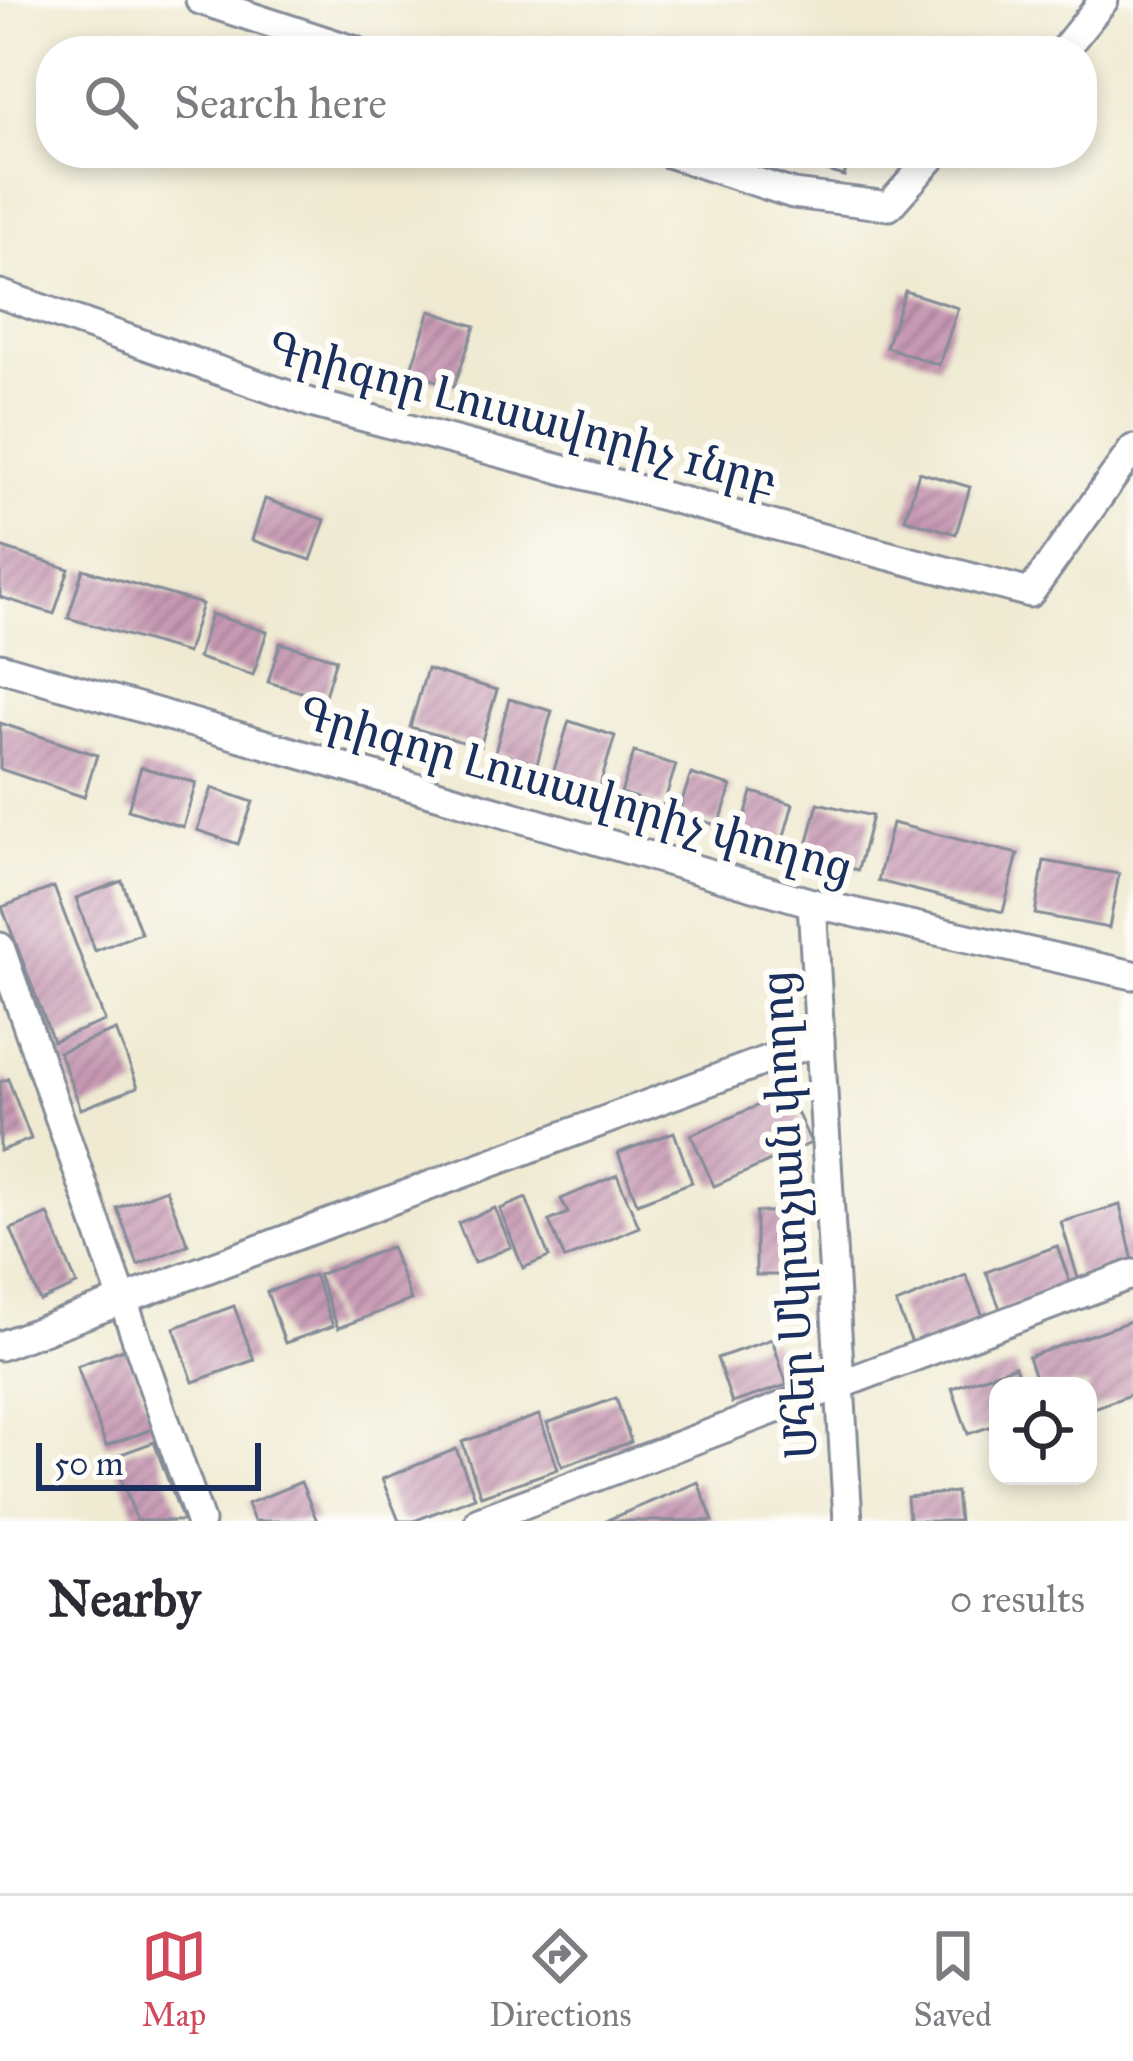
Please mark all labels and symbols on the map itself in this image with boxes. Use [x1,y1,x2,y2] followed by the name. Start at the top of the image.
[262,319,783,508] street label: Գրիգոր Լուսավորիչ 1նրբ
[293,684,859,895] street label: Գրիգոր Լուսավորիչ փողոց
[748,969,829,1460] street label: Մհեր Մկրտչյան փողոց
[36,1437,261,1490] scale bar

